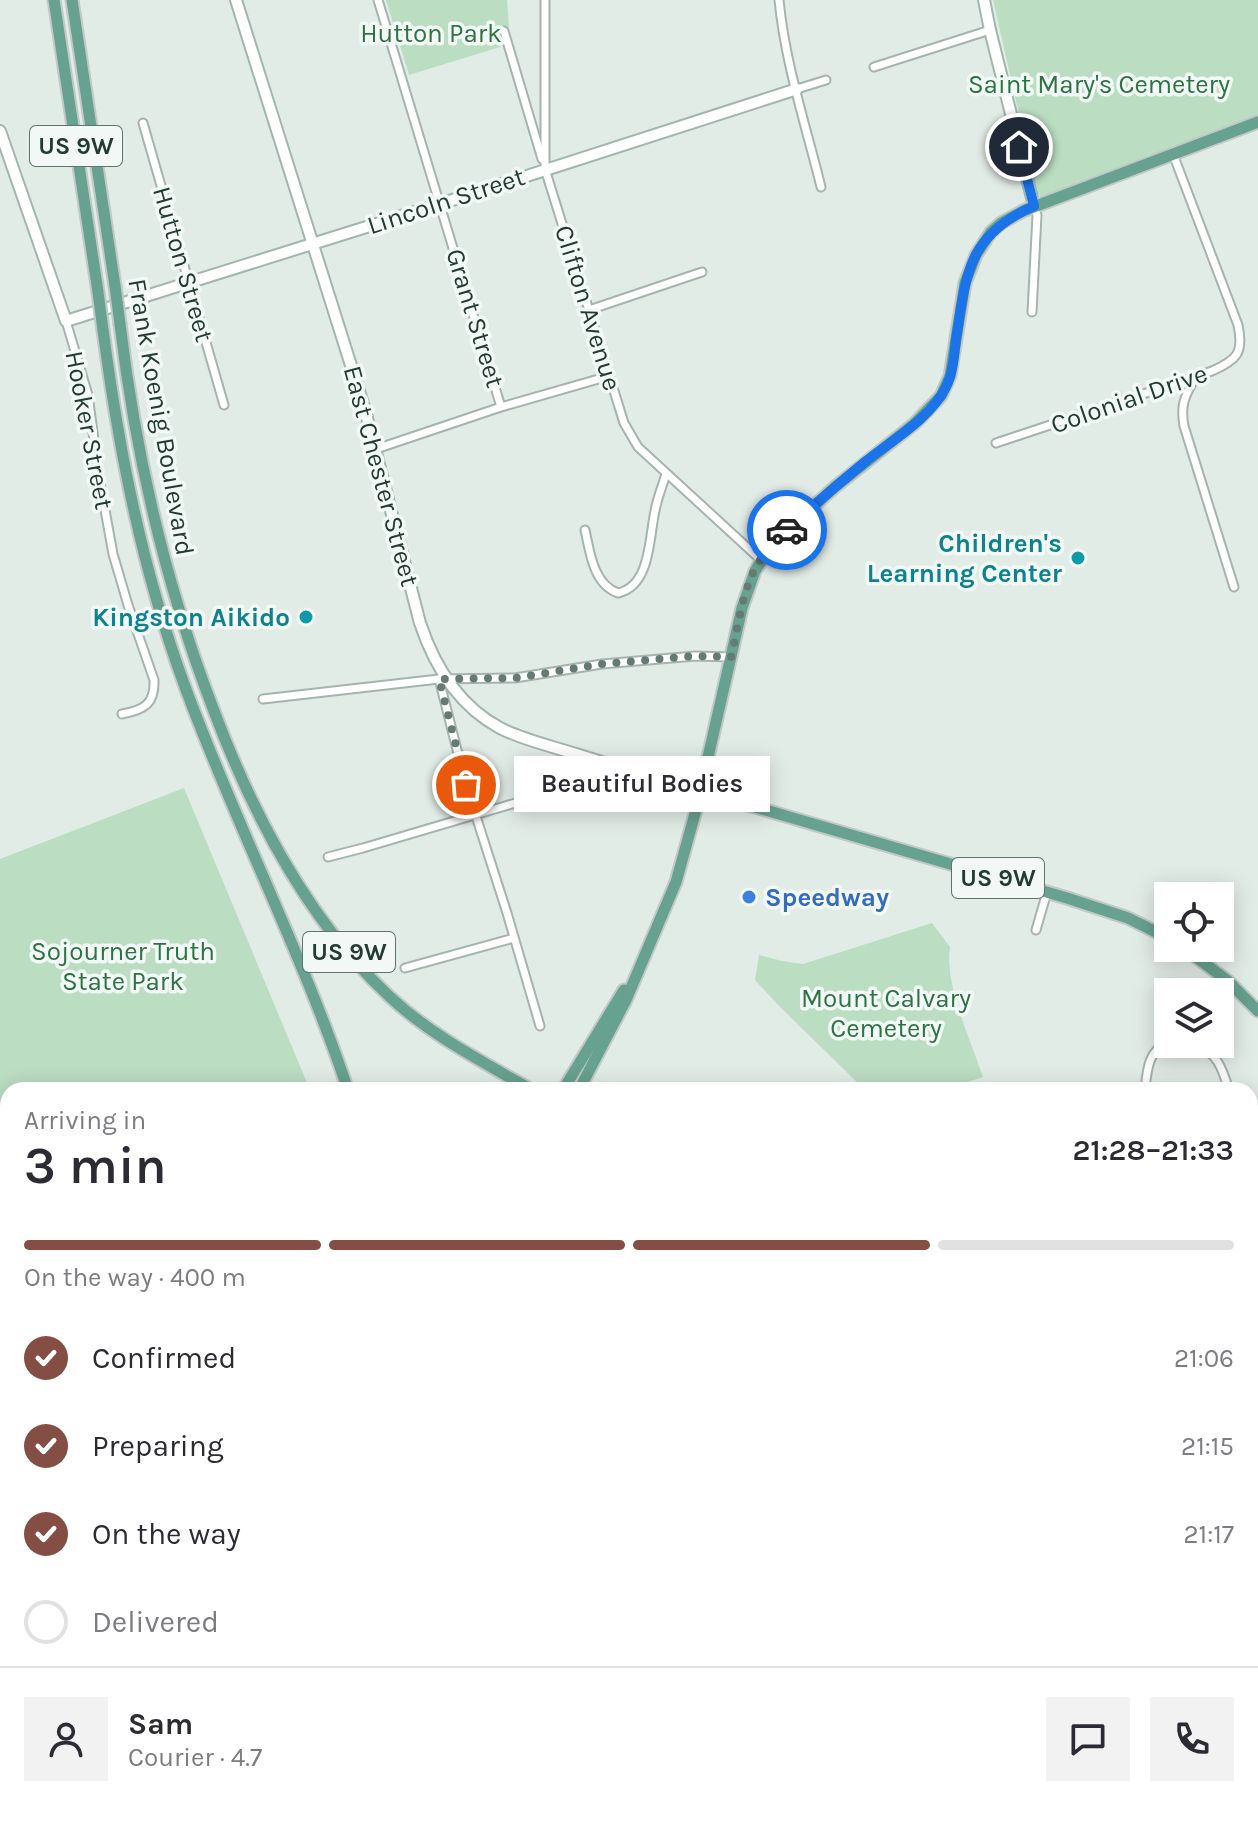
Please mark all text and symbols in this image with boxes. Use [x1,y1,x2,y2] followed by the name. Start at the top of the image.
[360,18,502,49] park label: Hutton Park
[968,69,1230,100] park label: Saint Mary's Cemetery
[985,113,1053,181] pin
[997,125,1041,169] icon: home
[30,126,122,166] road number: US 9W
[363,161,529,241] street label: Lincoln Street
[146,183,220,345] street label: Hutton Street
[548,222,628,394] street label: Clifton Avenue
[439,245,511,391] street label: Grant Street
[121,276,201,558] street label: Frank Koenig Boulevard
[58,348,120,512] street label: Hooker Street
[1047,358,1211,440] street label: Colonial Drive
[337,362,425,590] street label: East Chester Street
[747,490,827,570] courier
[765,508,809,552] icon: car
[867,528,1063,589] place label: Children's Learning Center
[1069,549,1087,567] marker: Children's Learning Center
[92,602,290,633] place label: Kingston Aikido
[297,608,315,626] marker: Kingston Aikido
[432,751,500,819] pin
[514,757,770,813] callout: Beautiful Bodies
[444,763,488,807] icon: bag
[541,768,743,799] text: Beautiful Bodies
[952,858,1044,898] road number: US 9W
[765,882,889,913] place label: Speedway
[1154,882,1234,1058] map controls
[1154,882,1234,962] button: locate
[740,888,758,906] marker: Speedway
[303,932,395,972] road number: US 9W
[31,936,215,997] park label: Sojourner Truth State Park
[1154,978,1234,1058] button: layers
[801,983,971,1044] park label: Mount Calvary Cemetery
[24,1105,146,1136] text: Arriving in
[1072,1132,1234,1168] text: 21:28–21:33
[24,1135,167,1196] text: 3 min
[24,1262,246,1293] text: On the way · 400 m
[24,1336,68,1380] icon: check
[92,1340,236,1376] text: Confirmed
[1174,1343,1234,1374] text: 21:06
[24,1424,68,1468] icon: check
[92,1428,224,1464] text: Preparing
[1181,1431,1234,1462] text: 21:15
[24,1512,68,1556] icon: check
[92,1516,241,1552] text: On the way
[1184,1519,1234,1550] text: 21:17
[92,1604,219,1640] text: Delivered
[24,1697,108,1781] button: person
[1046,1697,1130,1781] button: chat
[1150,1697,1234,1781] button: phone
[128,1706,193,1742] text: Sam
[128,1742,262,1773] text: Courier · 4.7

